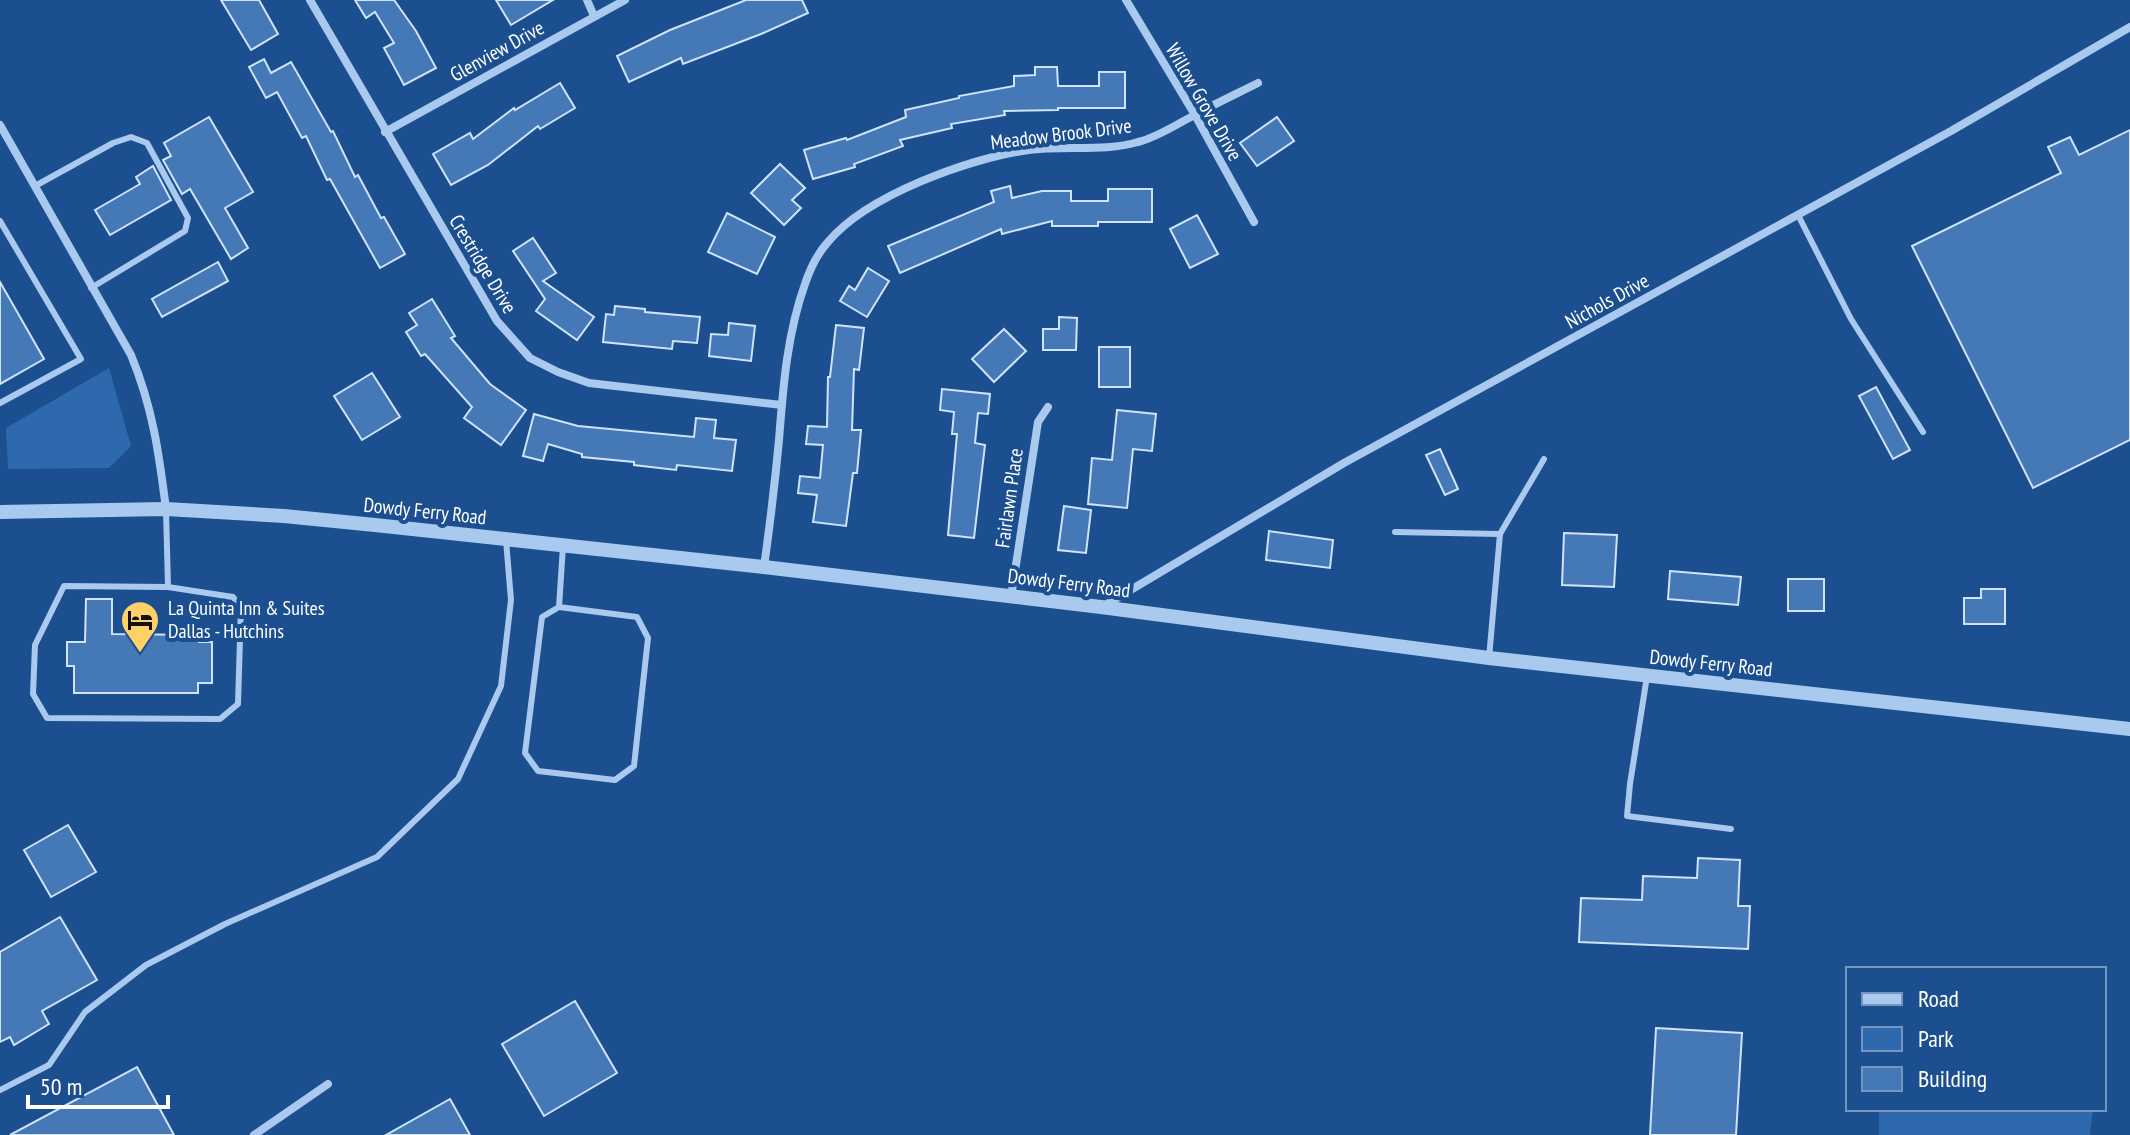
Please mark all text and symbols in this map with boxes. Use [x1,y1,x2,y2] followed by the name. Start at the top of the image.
[445,14,549,88] street label: Glenview Drive
[1160,39,1248,165] street label: Willow Grove Drive
[989,112,1133,156] street label: Meadow Brook Drive
[443,210,523,318] street label: Crestridge Drive
[1561,267,1653,335] street label: Nichols Drive
[989,447,1029,549] street label: Fairlawn Place
[362,492,488,530] street label: Dowdy Ferry Road
[1006,563,1132,603] street label: Dowdy Ferry Road
[168,595,325,644] place label: La Quinta Inn & Suites Dallas - Hutchins
[119,599,161,654] hotel icon: La Quinta Inn & Suites Dallas - Hutchins
[1648,644,1774,682] street label: Dowdy Ferry Road
[1846,967,2106,1111] legend
[1918,983,1959,1014] text: Road
[1918,1023,1954,1054] text: Park
[28,1059,168,1109] scale bar
[1918,1063,1987,1094] text: Building
[40,1071,82,1102] text: 50 m

